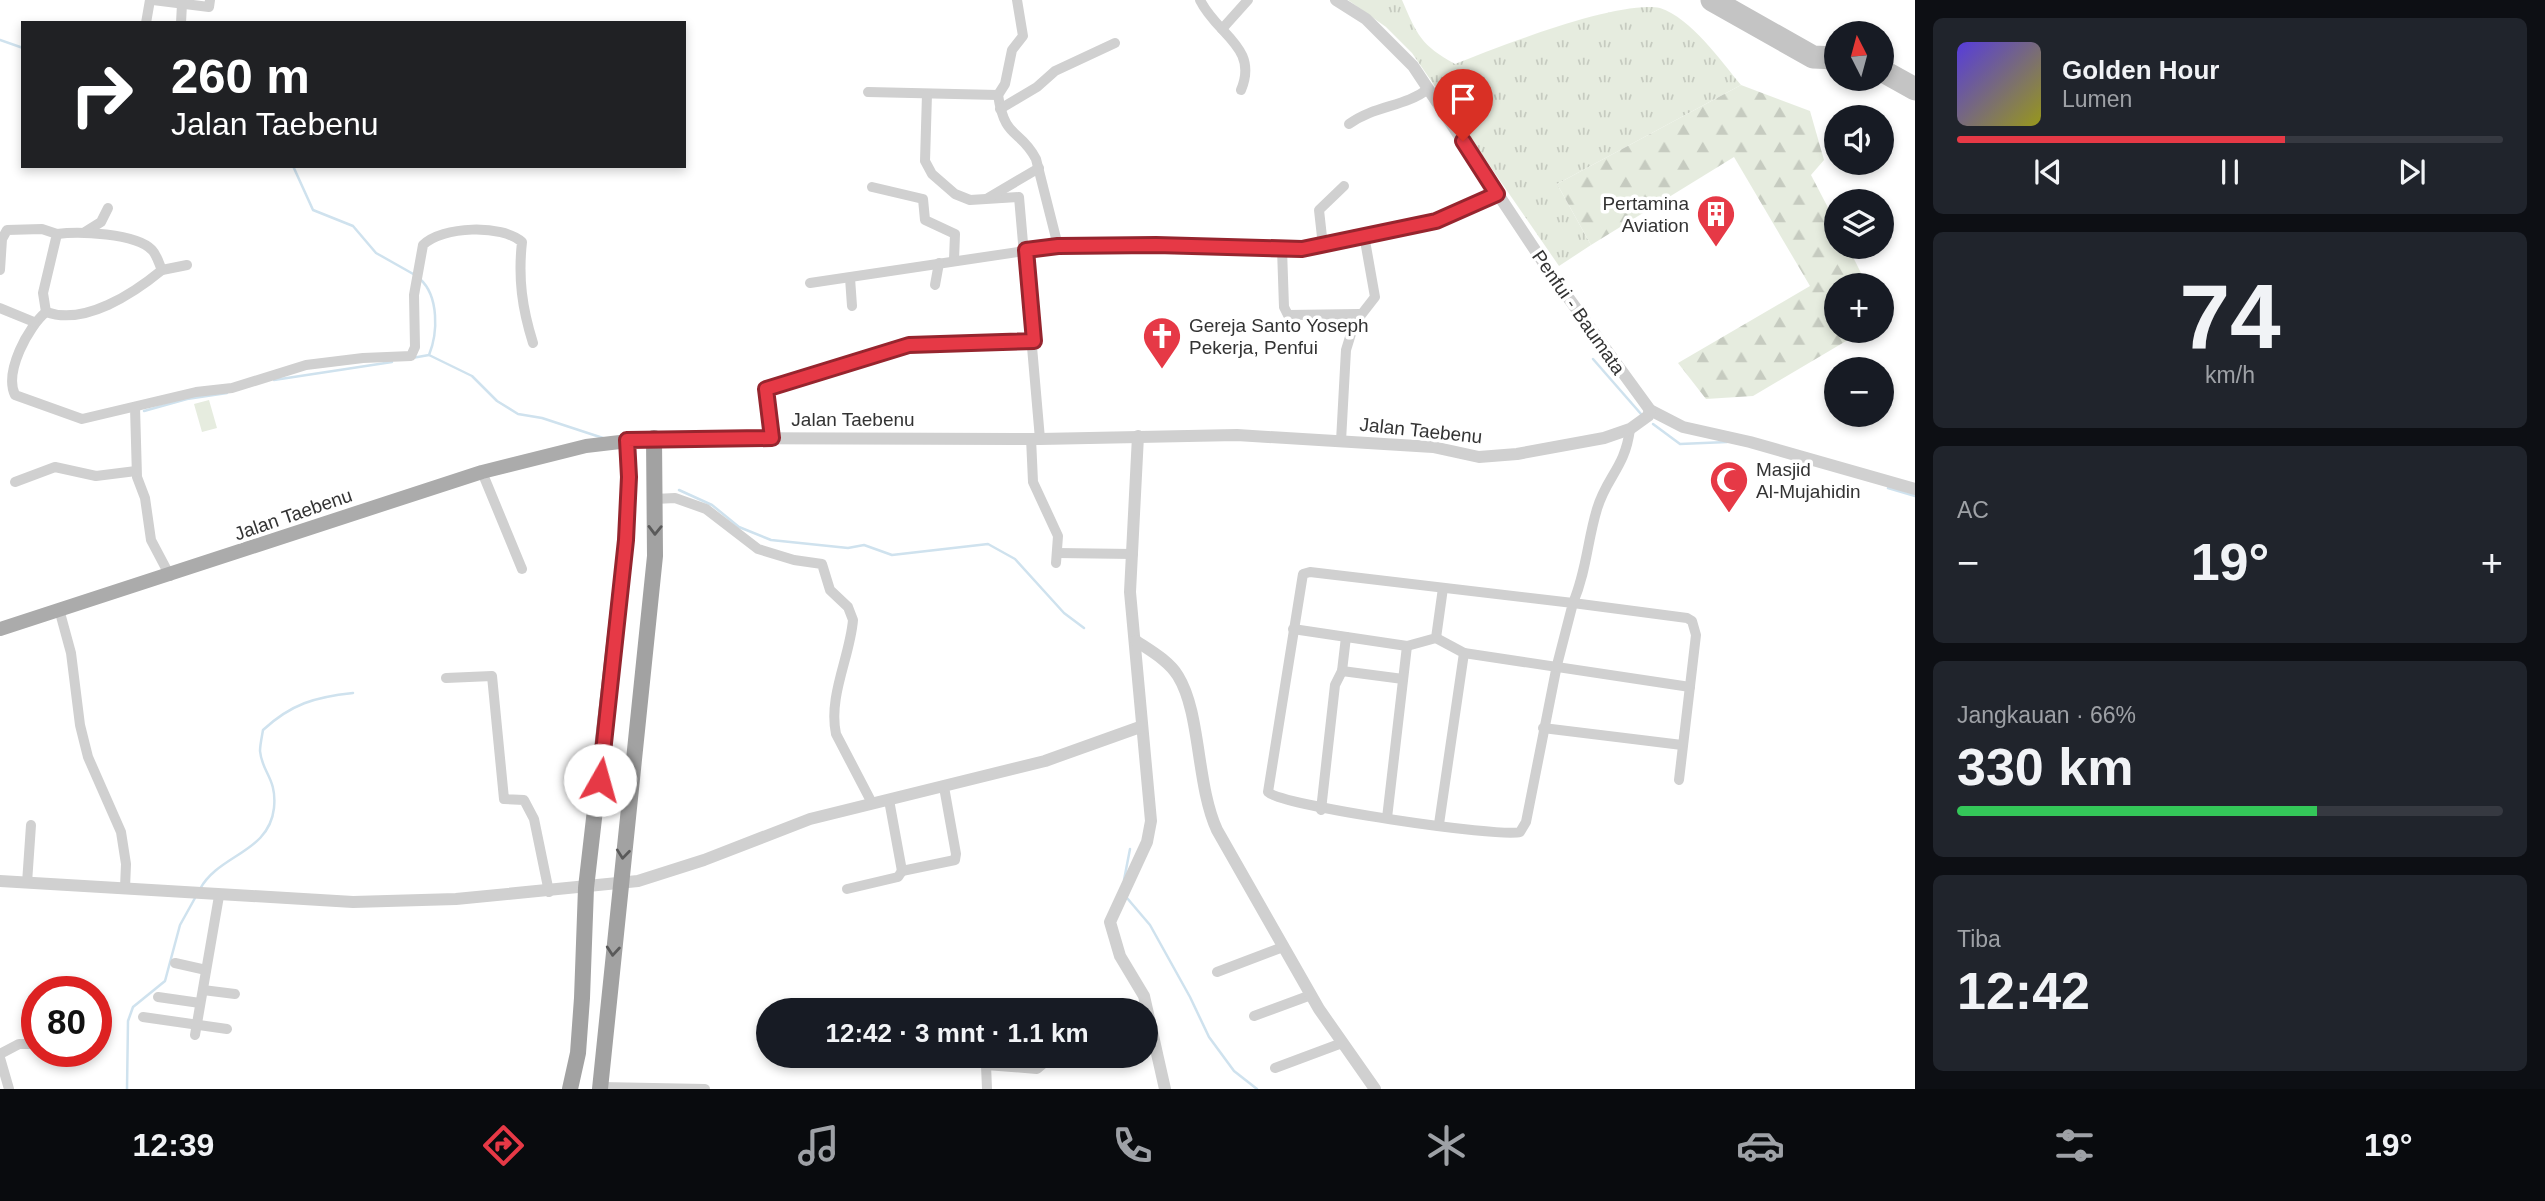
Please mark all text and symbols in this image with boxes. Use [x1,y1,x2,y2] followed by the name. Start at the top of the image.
[1824,21,1894,91] north arrow
[1824,21,1894,427] map controls
[56,49,147,140] icon: right
[171,49,310,103] text: 260 m
[2062,55,2219,85] text: Golden Hour
[1433,69,1493,141] pin
[1444,80,1482,118] icon: arrive
[2062,86,2132,112] text: Lumen
[1824,105,1894,175] button: sound
[171,106,379,142] text: Jalan Taebenu
[2029,153,2067,191] icon: previous
[2211,153,2249,191] icon: pause
[2393,153,2431,191] icon: next
[1824,189,1894,259] button: layers
[1602,193,1689,236] place label: Pertamina Aviation
[1695,193,1737,248] building icon: Pertamina Aviation
[1528,246,1630,379] street label: Penfui - Baumata
[2179,266,2281,367] text: 74
[1824,273,1894,343] button: +
[1141,315,1183,370] church icon: Gereja Santo Yoseph Pekerja, Penfui
[1189,315,1369,358] place label: Gereja Santo Yoseph Pekerja, Penfui
[1824,357,1894,427] button: −
[2205,362,2255,388] text: km/h
[791,409,915,430] street label: Jalan Taebenu
[1359,414,1483,447] street label: Jalan Taebenu
[1708,459,1750,514] mosque icon: Masjid Al-Mujahidin
[1756,459,1861,502] place label: Masjid Al-Mujahidin
[231,484,355,544] street label: Jalan Taebenu
[1957,497,1989,523] text: AC
[648,525,663,536] one-way arrow
[2191,533,2269,591] text: 19°
[1957,542,1979,584] text: −
[2481,542,2503,584] text: +
[1957,702,2136,728] text: Jangkauan · 66%
[1957,738,2133,796] text: 330 km
[563,743,637,817] position arrow
[615,848,630,860] one-way arrow
[1957,926,2001,952] text: Tiba
[606,946,621,957] one-way arrow
[1957,962,2090,1020] text: 12:42
[21,976,112,1067] speed limit sign: 80
[826,1018,1089,1048] text: 12:42 · 3 mnt · 1.1 km
[479,1121,528,1170] icon: directions
[794,1121,843,1170] icon: music
[1108,1121,1157,1170] icon: phone
[1422,1121,1471,1170] icon: climate
[1736,1121,1785,1170] icon: car
[2050,1121,2099,1170] icon: filters
[133,1127,214,1163] text: 12:39
[2364,1127,2412,1163] text: 19°

